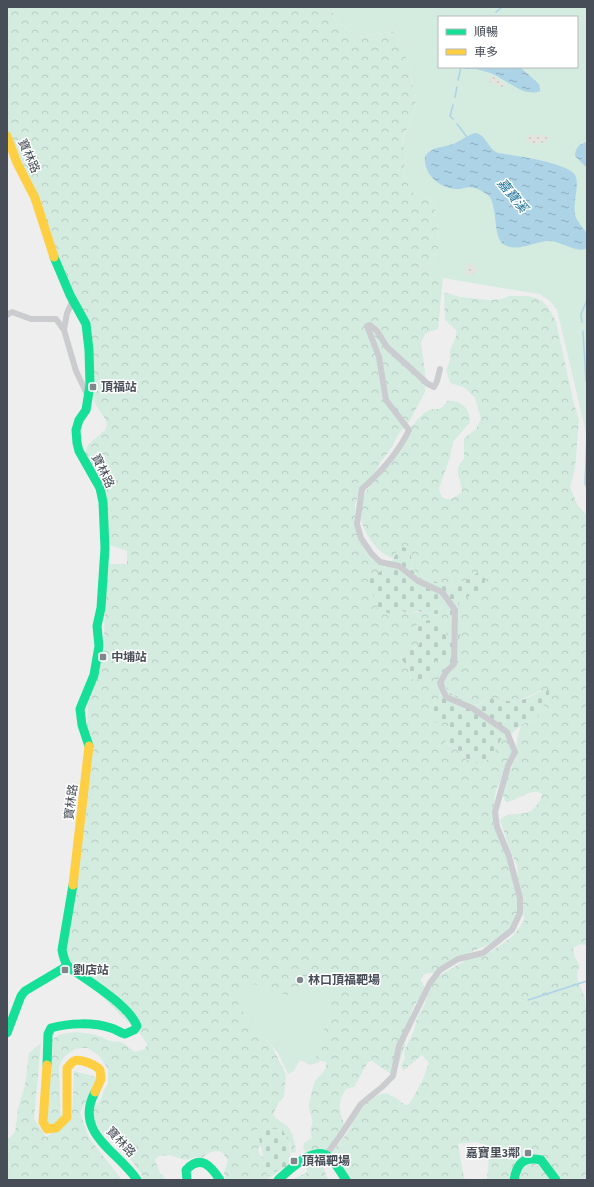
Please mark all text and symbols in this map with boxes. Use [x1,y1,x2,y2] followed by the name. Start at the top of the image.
[438,16,578,68] legend
[474,24,498,41] text: 順暢
[474,44,498,61] text: 車多
[13,136,44,176] street label: 寶林路
[493,175,533,218] water label: 嘉寶溪
[101,379,137,396] place label: 頂福站
[88,382,98,392] marker: 頂福站
[87,451,118,491] street label: 寶林路
[111,649,147,666] place label: 中埔站
[98,652,108,662] marker: 中埔站
[61,783,82,821] street label: 寶林路
[73,962,109,979] place label: 劉店站
[60,965,70,975] marker: 劉店站
[308,972,380,989] place label: 林口頂福靶場
[295,975,305,985] marker: 林口頂福靶場
[102,1123,139,1161] street label: 寶林路
[466,1145,520,1162] place label: 嘉寶里3鄰
[523,1148,533,1158] marker: 嘉寶里3鄰
[302,1153,350,1170] place label: 頂福靶場
[289,1156,299,1166] marker: 頂福靶場

